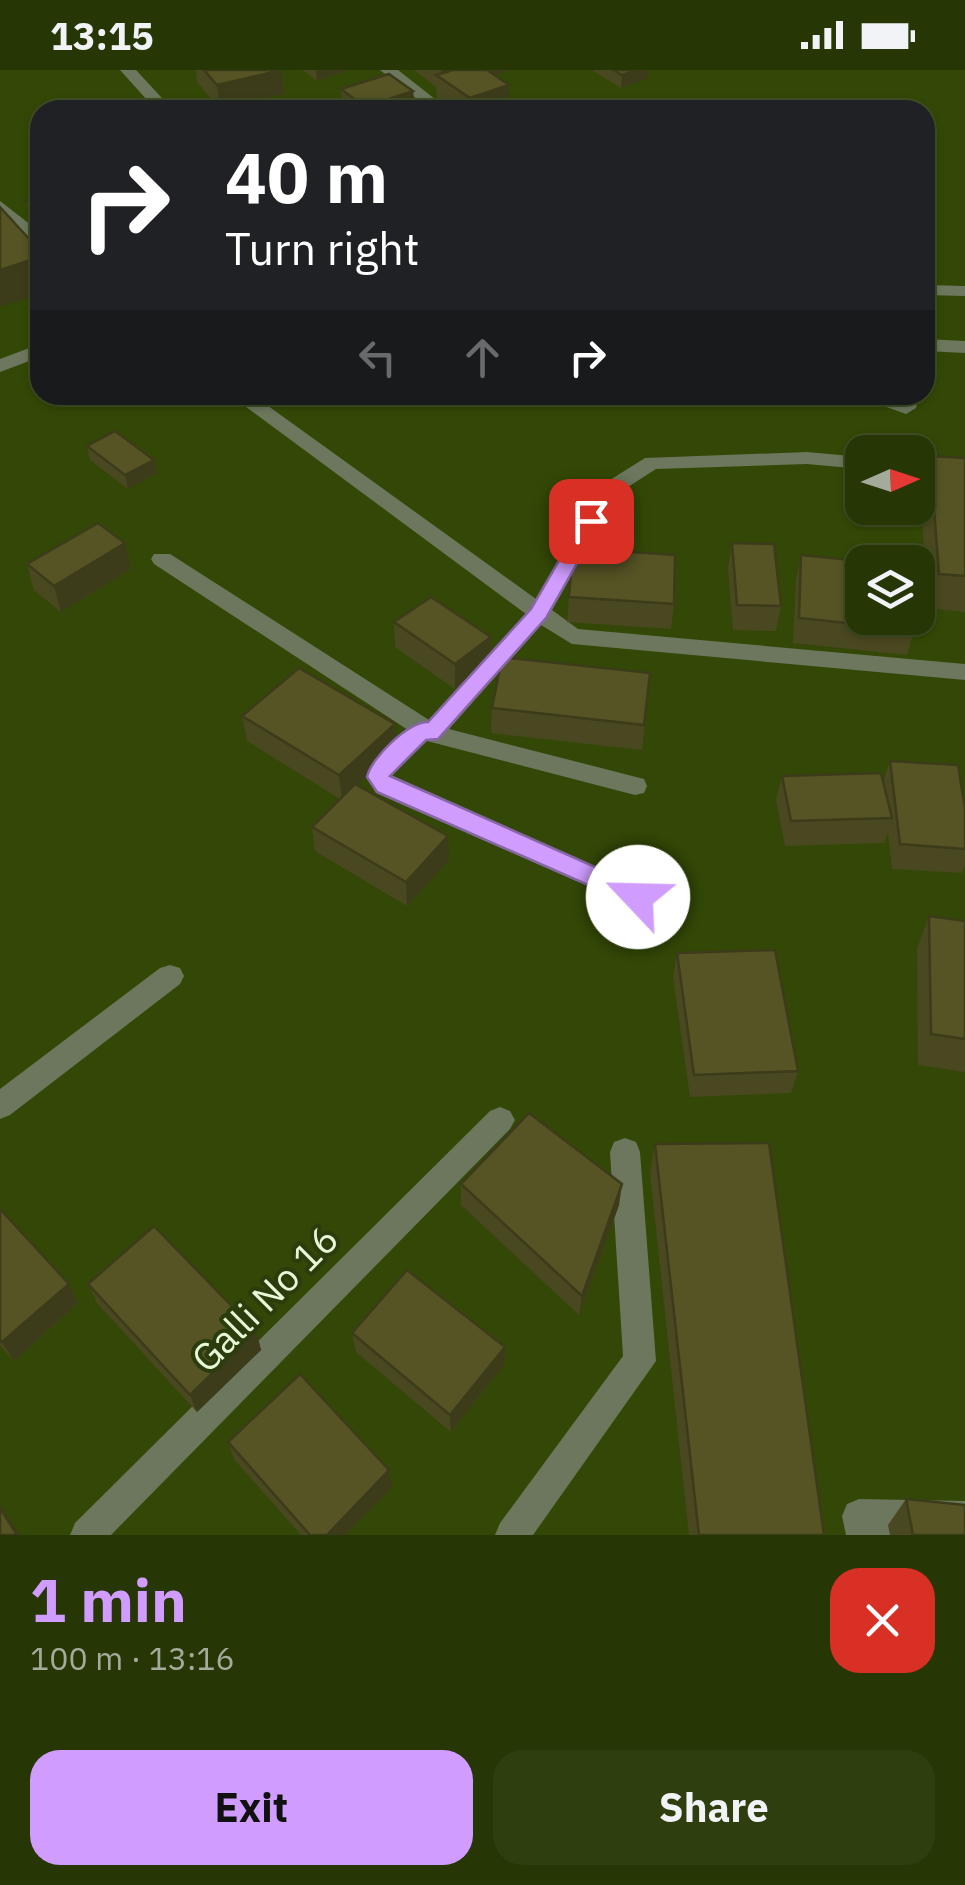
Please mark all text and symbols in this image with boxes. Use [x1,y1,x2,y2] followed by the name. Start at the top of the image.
[50,11,154,60] text: 13:15
[225,131,388,222] text: 40 m
[60,140,190,270] icon: right
[225,219,420,277] text: Turn right
[350,330,405,385] icon: left
[455,330,510,385] icon: ahead
[560,330,615,385] icon: right
[845,435,935,525] north arrow
[845,435,935,635] map controls
[549,479,634,564] pin
[564,494,619,549] icon: arrive
[845,545,935,635] button: layers
[586,845,690,949] position arrow
[180,1214,348,1382] street label: Galli No 16
[30,1560,187,1639] text: 1 min
[830,1568,935,1673] button: close
[30,1637,235,1679] text: 100 m · 13:16
[30,1750,473,1865] button: Exit
[493,1750,935,1865] button: Share

